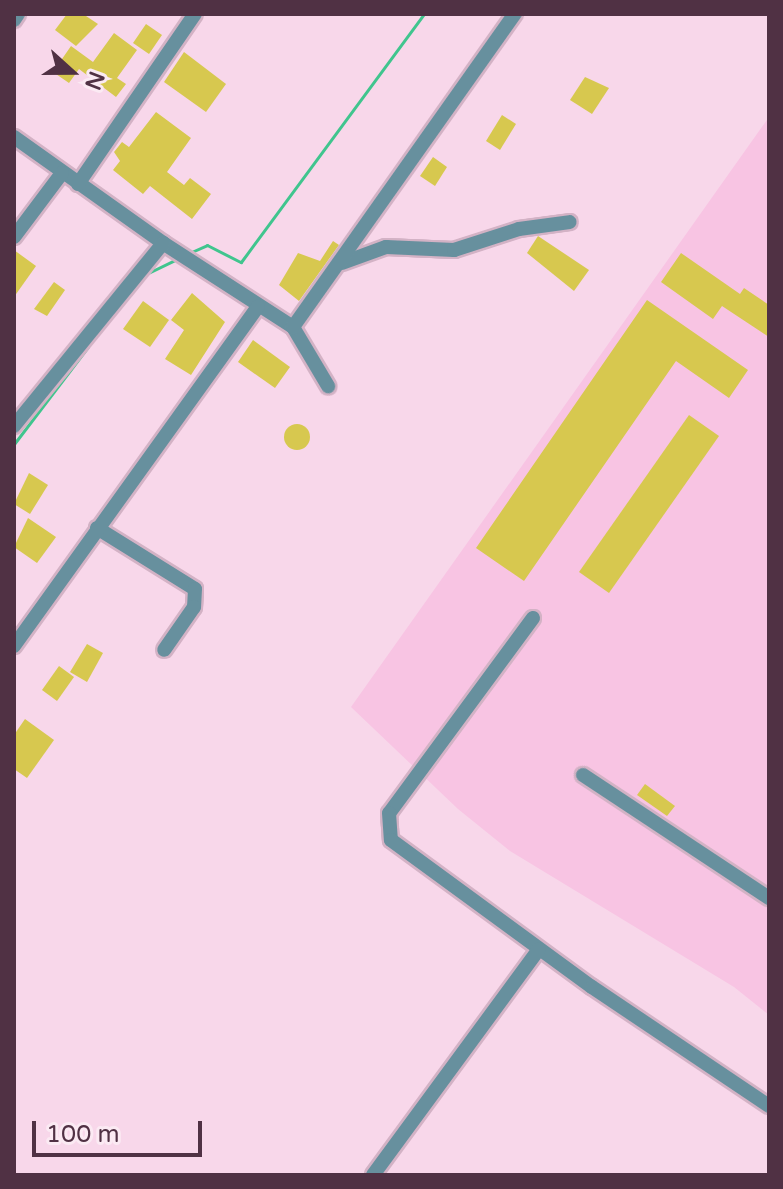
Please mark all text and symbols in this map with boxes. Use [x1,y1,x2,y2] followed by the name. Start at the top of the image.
[32,32,112,112] north arrow
[79,68,110,94] text: N
[36,1105,206,1155] scale bar
[46,1120,120,1149] text: 100 m

